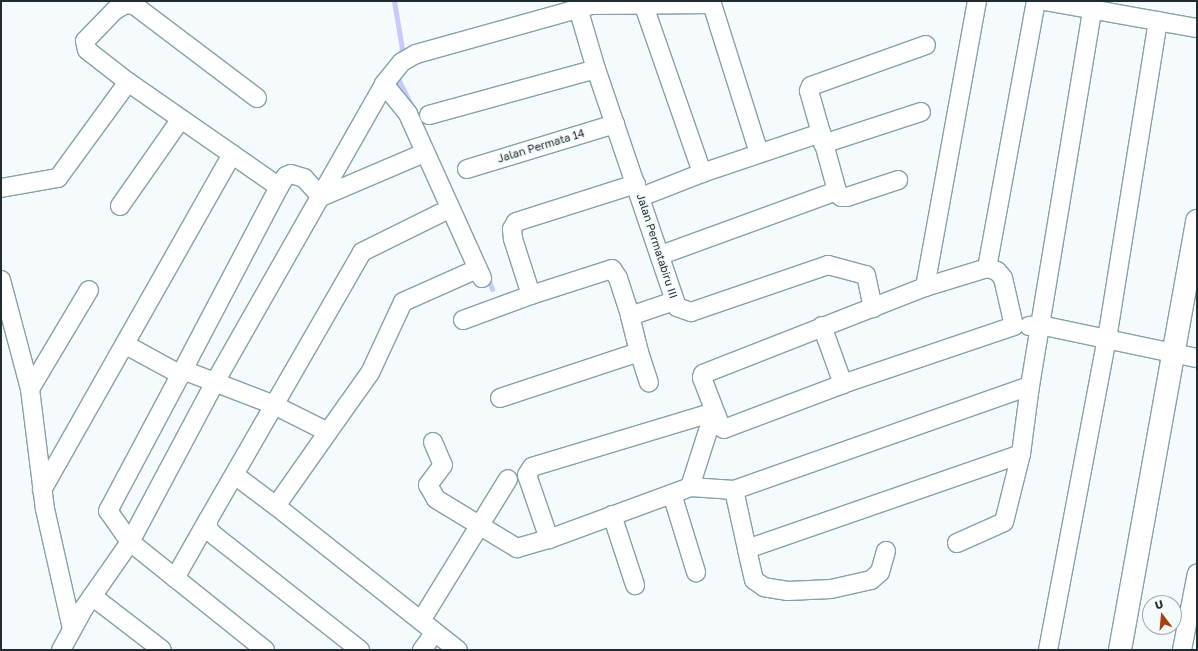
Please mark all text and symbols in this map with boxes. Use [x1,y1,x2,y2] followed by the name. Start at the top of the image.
[496,126,586,166] street label: Jalan Permata 14
[634,192,680,300] street label: Jalan Permatabiru III
[1142,595,1182,635] north arrow
[1153,597,1164,611] text: U

